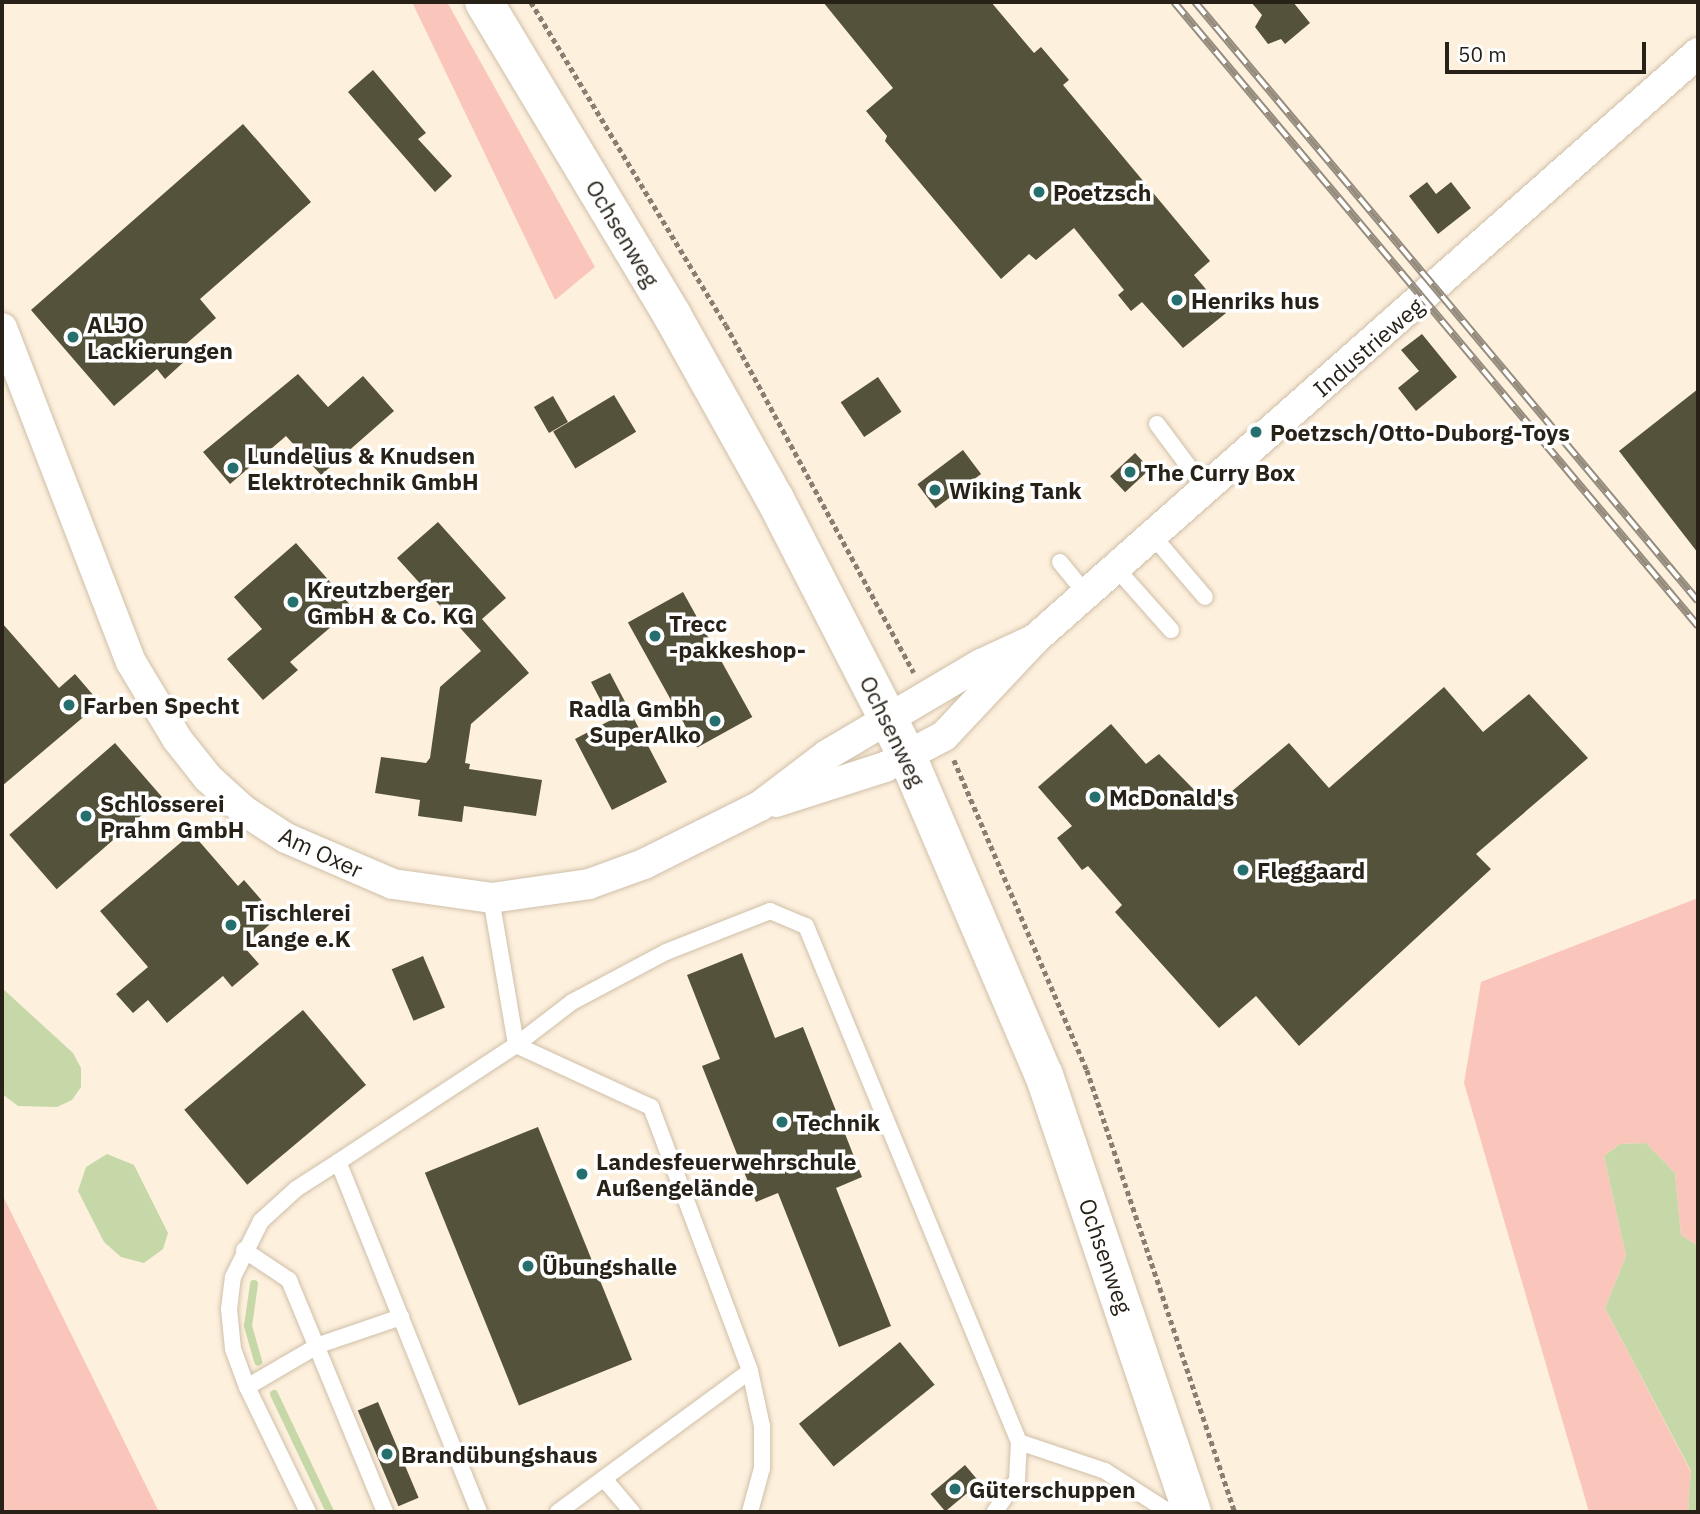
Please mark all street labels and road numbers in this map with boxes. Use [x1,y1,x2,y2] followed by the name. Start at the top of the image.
[580,174,666,292] street label: Ochsenweg
[1307,292,1429,402] street label: Industrieweg
[854,671,932,791] street label: Ochsenweg
[275,821,367,883] street label: Am Oxer
[1073,1195,1139,1317] street label: Ochsenweg

